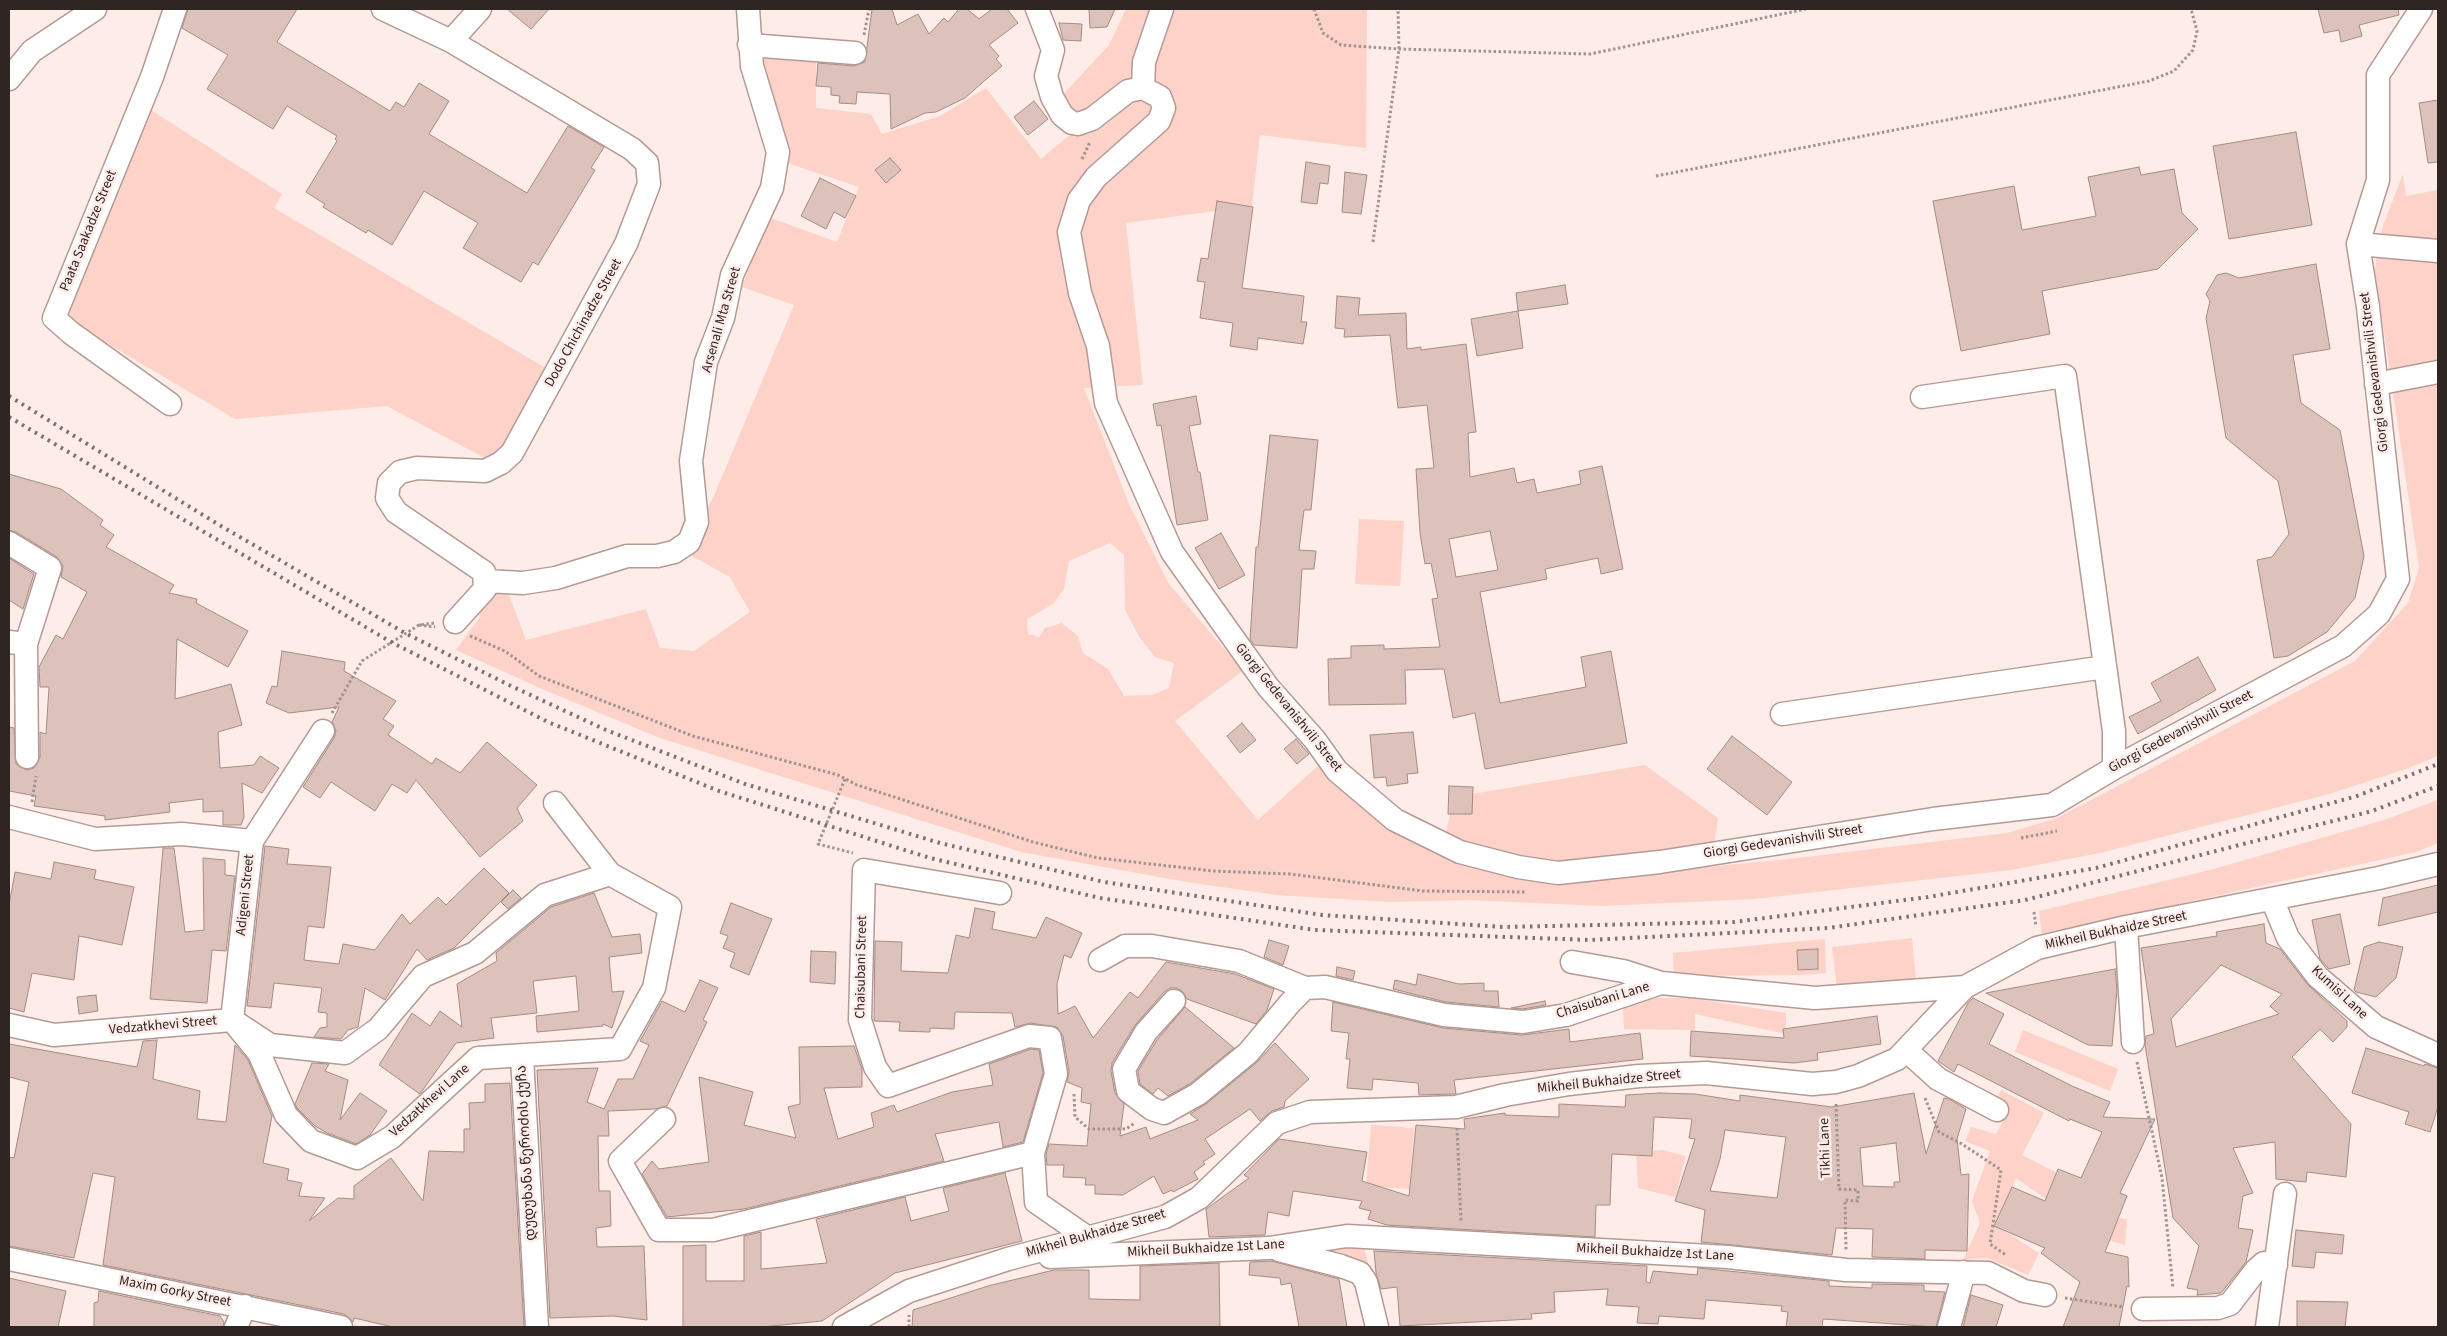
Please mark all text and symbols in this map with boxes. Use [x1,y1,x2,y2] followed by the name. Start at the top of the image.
[57,168,121,294] street label: Paata Saakadze Street
[542,256,626,390] street label: Dodo Chichinadze Street
[699,265,745,375] street label: Arsenali Mta Street
[2357,291,2393,453] street label: Giorgi Gedevanishvili Street
[1231,640,1345,776] street label: Giorgi Gedevanishvili Street
[2106,687,2256,777] street label: Giorgi Gedevanishvili Street
[1702,821,1864,863] street label: Giorgi Gedevanishvili Street
[233,854,259,936] street label: Adigeni Street
[2044,908,2188,954] street label: Mikheil Bukhaidze Street
[853,915,871,1019] street label: Chaisubani Street
[2307,963,2371,1023] street label: Kumisi Lane
[1554,979,1652,1023] street label: Chaisubani Lane
[108,1013,218,1039] street label: Vedzatkhevi Street
[387,1061,473,1141] street label: Vedzatkhevi Lane
[514,1065,540,1241] street label: დუდუხანა წეროძის ქუჩა
[1536,1066,1682,1098] street label: Mikheil Bukhaidze Street
[1817,1118,1835,1178] street label: Tikhi Lane
[1024,1206,1168,1262] street label: Mikheil Bukhaidze Street
[1127,1236,1285,1262] street label: Mikheil Bukhaidze 1st Lane
[1576,1240,1734,1266] street label: Mikheil Bukhaidze 1st Lane
[118,1273,232,1311] street label: Maxim Gorky Street

